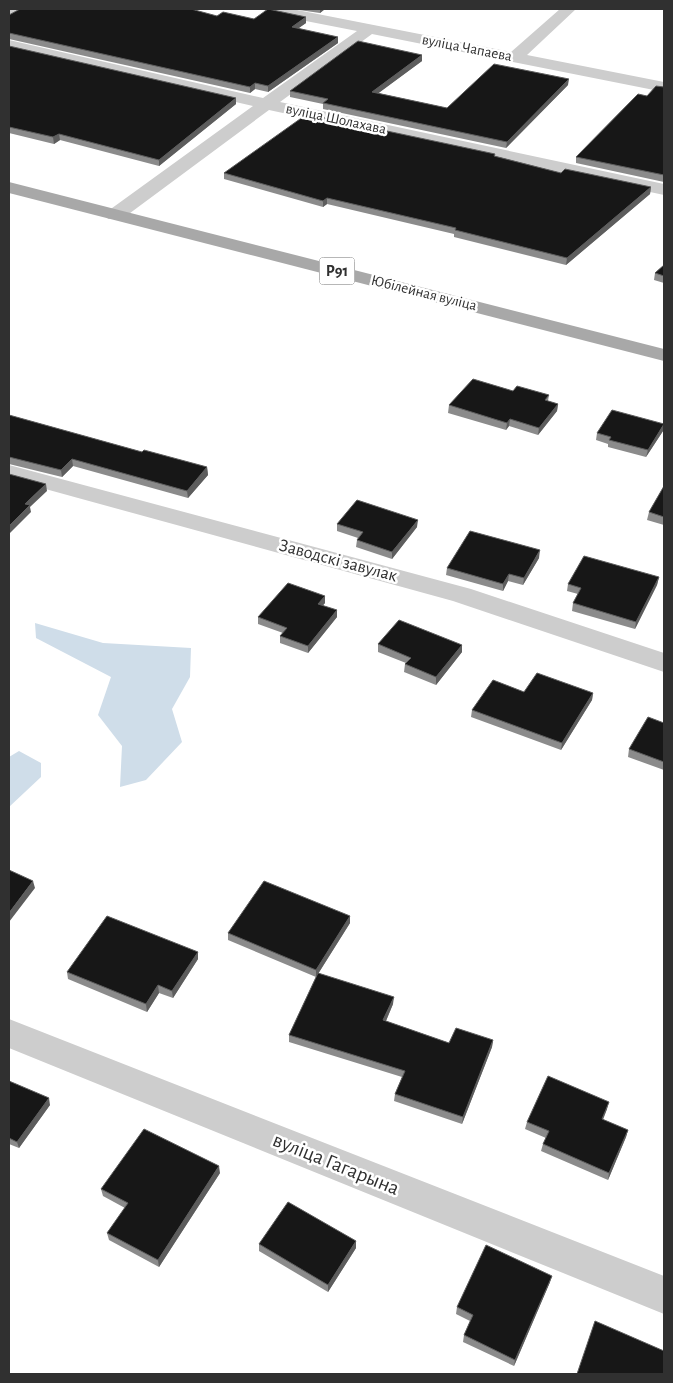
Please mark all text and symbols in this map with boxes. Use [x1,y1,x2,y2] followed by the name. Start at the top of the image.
[421,32,513,64] street label: вуліца Чапаева
[284,101,388,137] street label: вуліца Шолахава
[320,258,354,284] road number: Р91
[370,273,479,313] street label: Юбілейная вуліца
[277,537,400,586] street label: Заводскі завулак
[270,1129,403,1199] street label: вуліца Гагарына

